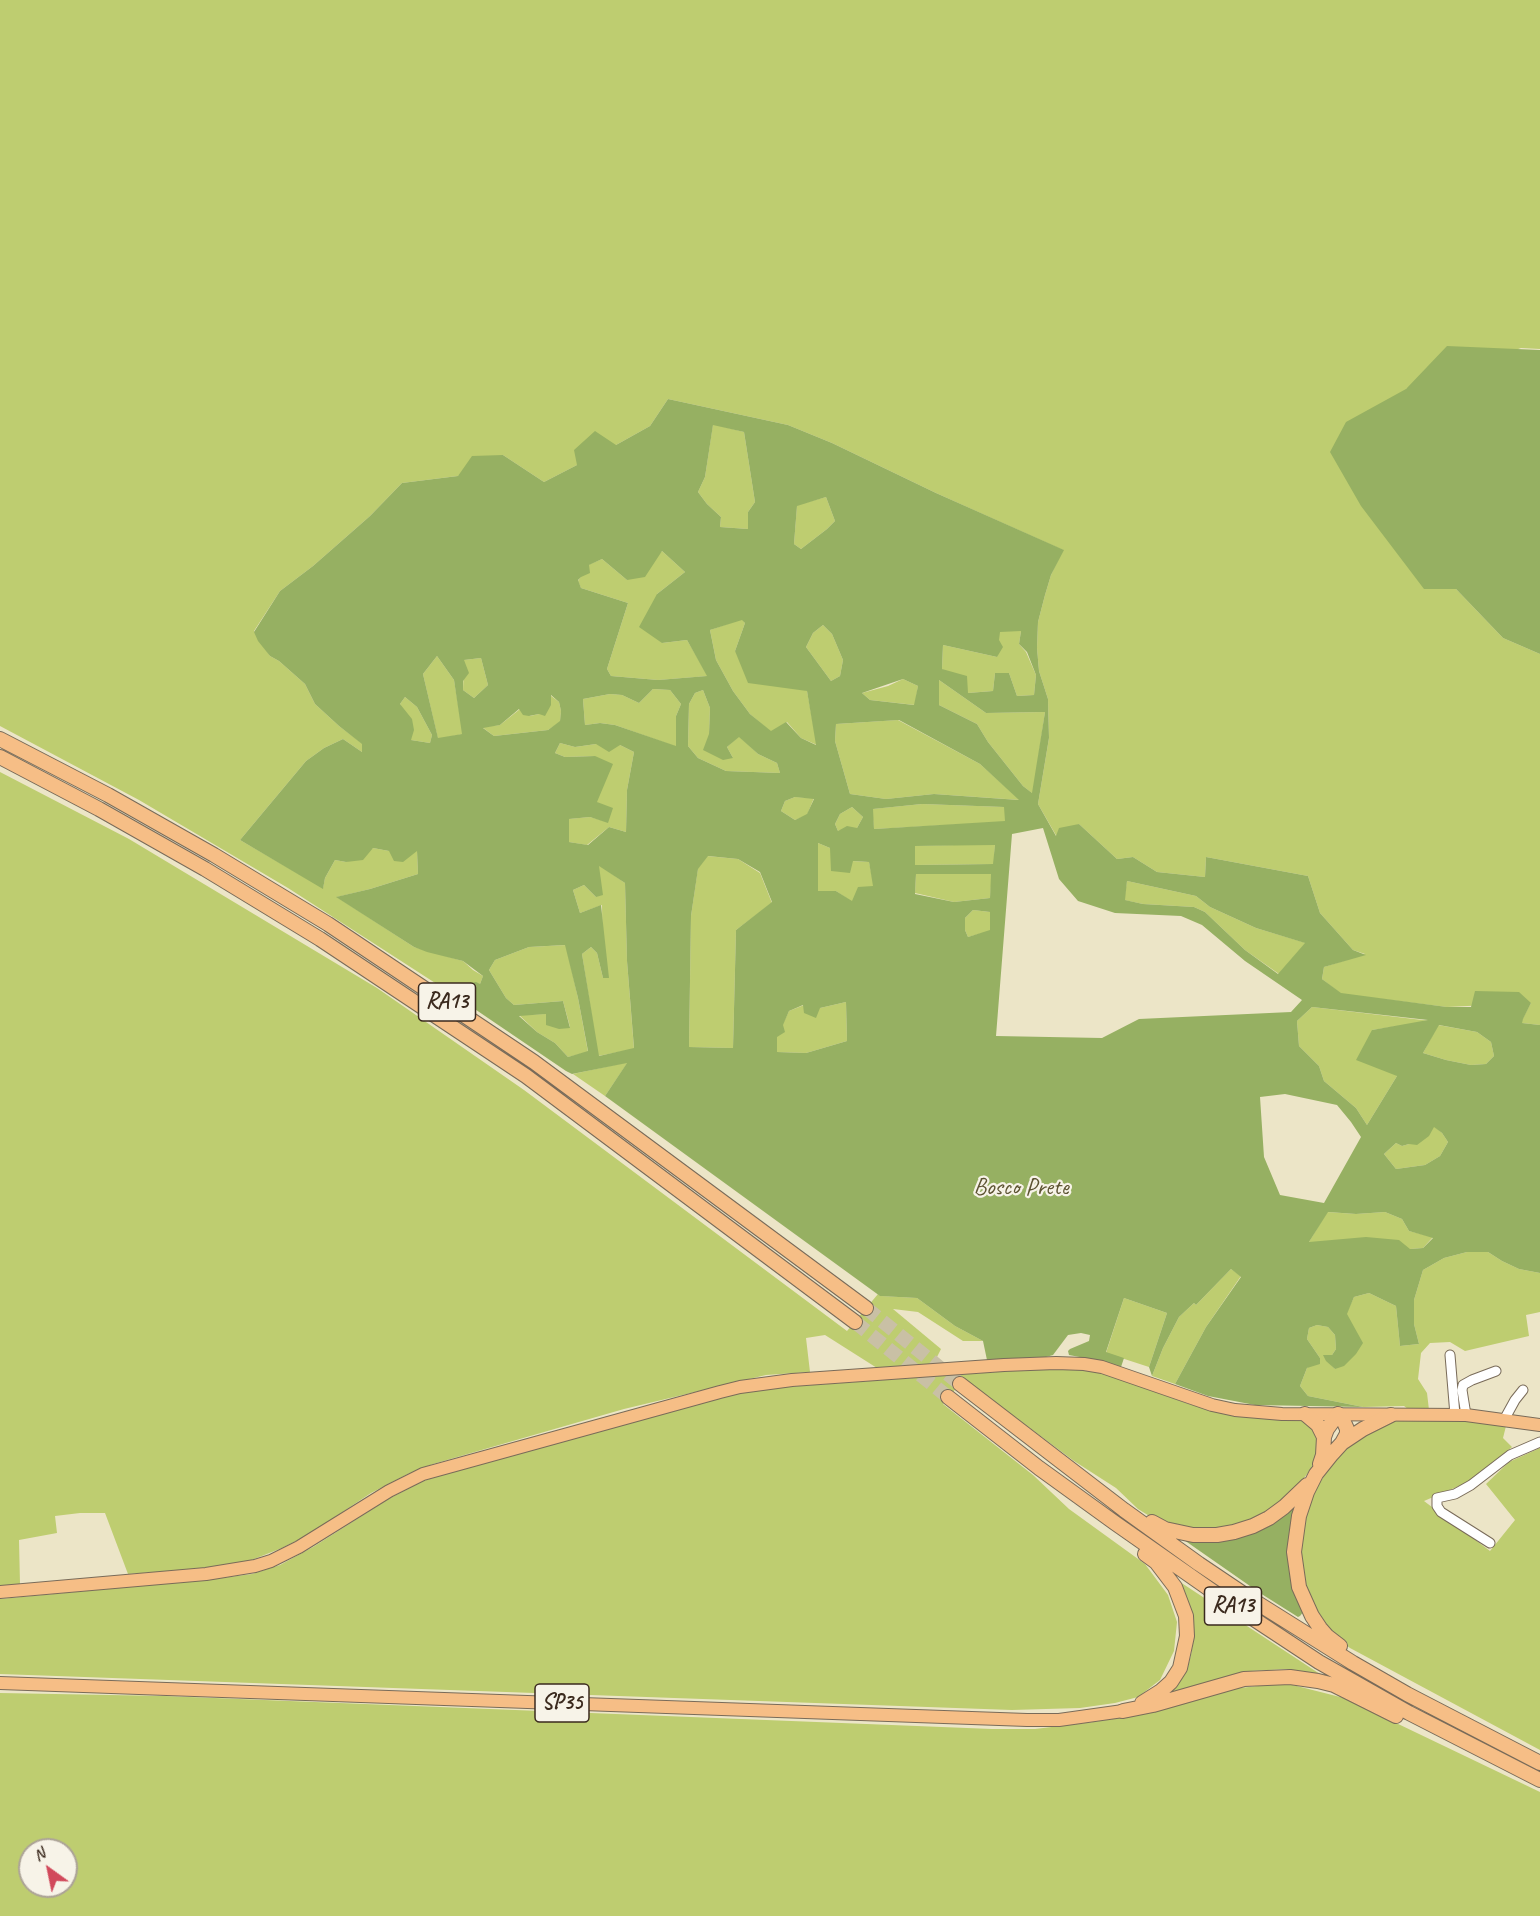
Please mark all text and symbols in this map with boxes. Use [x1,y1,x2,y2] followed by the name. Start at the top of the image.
[418,983,476,1021] road number: RA13
[973,1174,1069,1202] park label: Bosco Prete
[1204,1587,1262,1625] road number: RA13
[535,1684,589,1722] road number: SP35
[18,1838,78,1898] north arrow
[30,1843,49,1866] text: N

